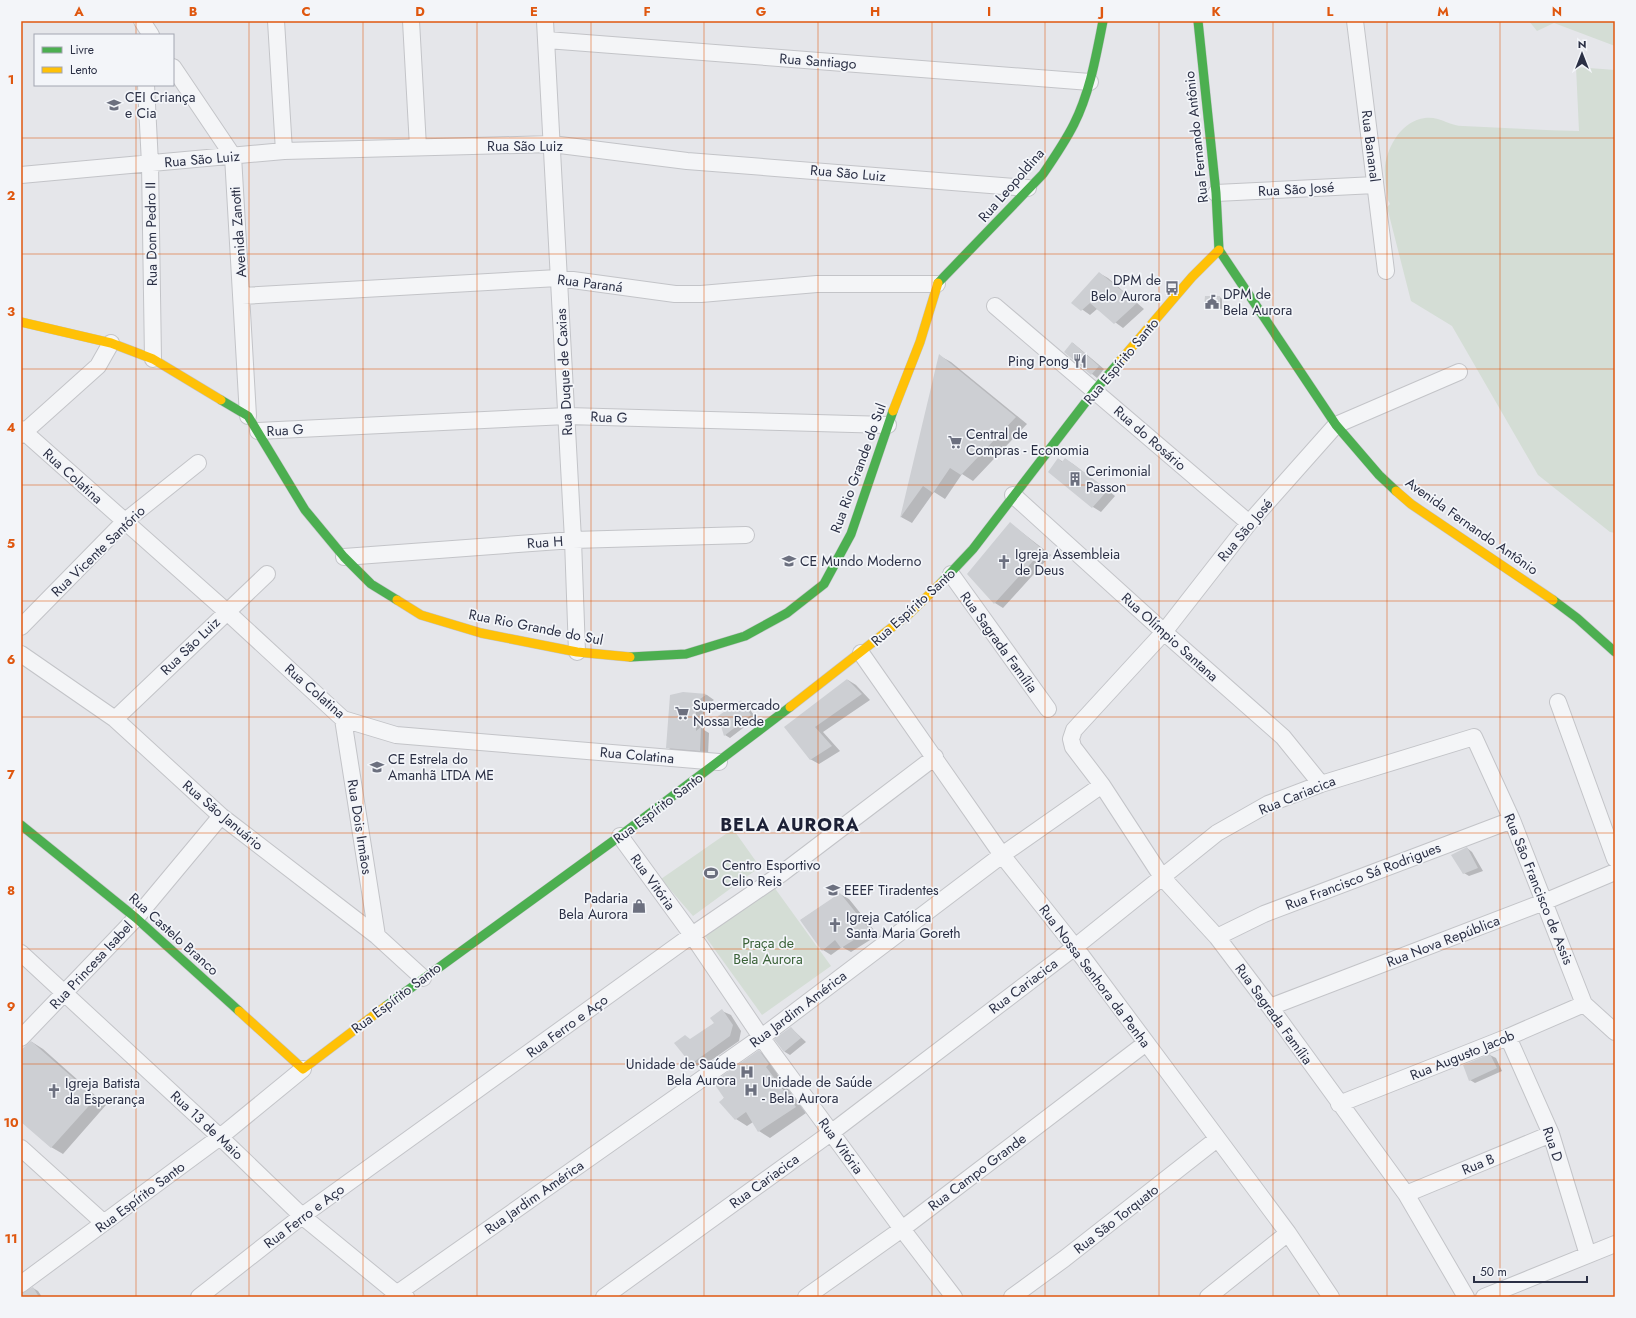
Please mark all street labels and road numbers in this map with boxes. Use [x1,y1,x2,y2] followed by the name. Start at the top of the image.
[779,48,858,74] street label: Rua Santiago
[1179,70,1213,204] street label: Rua Fernando Antônio
[1357,109,1385,183] street label: Rua Bananal
[487,136,563,156] street label: Rua São Luiz
[973,144,1049,226] street label: Rua Leopoldina
[163,146,241,172] street label: Rua São Luiz
[809,160,887,186] street label: Rua São Luiz
[1257,177,1335,201] street label: Rua São José
[140,182,162,286] street label: Rua Dom Pedro II
[225,186,251,278] street label: Avenida Zanotti
[556,269,624,297] street label: Rua Paraná
[551,308,577,436] street label: Rua Duque de Caxias
[1079,313,1163,409] street label: Rua Espírito Santo
[825,400,891,536] street label: Rua Rio Grande do Sul
[1109,401,1191,475] street label: Rua do Rosário
[590,406,628,428] street label: Rua G
[266,419,304,441] street label: Rua G
[39,444,107,508] street label: Rua Colatina
[1402,473,1543,580] street label: Avenida Fernando Antônio
[1213,494,1277,566] street label: Rua São José
[46,501,150,601] street label: Rua Vicente Santório
[526,531,564,553] street label: Rua H
[866,563,960,650] street label: Rua Espírito Santo
[956,587,1042,697] street label: Rua Sagrada Família
[1117,588,1223,686] street label: Rua Olímpio Santana
[467,604,605,650] street label: Rua Rio Grande do Sul
[156,612,225,680] street label: Rua São Luiz
[280,659,350,723] street label: Rua Colatina
[599,742,675,768] street label: Rua Colatina
[609,767,707,848] street label: Rua Espírito Santo
[1256,770,1338,820] street label: Rua Cariacica
[178,775,268,855] street label: Rua São Januário
[343,778,377,876] street label: Rua Dois Irmãos
[1499,810,1579,968] street label: Rua São Francisco de Assis
[1282,837,1444,915] street label: Rua Francisco Sá Rodrigues
[626,850,680,914] street label: Rua Vitória
[125,888,224,980] street label: Rua Castelo Branco
[1034,900,1156,1052] street label: Rua Nossa Senhora da Penha
[1383,910,1503,972] street label: Rua Nova República
[45,916,137,1014] street label: Rua Princesa Isabel
[984,954,1062,1018] street label: Rua Cariacica
[347,957,445,1038] street label: Rua Espírito Santo
[1231,959,1317,1069] street label: Rua Sagrada Família
[745,966,851,1052] street label: Rua Jardim América
[522,989,612,1062] street label: Rua Ferro e Aço
[1407,1025,1517,1085] street label: Rua Augusto Jacob
[166,1086,248,1164] street label: Rua 13 de Maio
[814,1114,868,1178] street label: Rua Vitória
[1538,1124,1568,1164] street label: Rua D
[924,1128,1030,1216] street label: Rua Campo Grande
[1459,1148,1498,1180] street label: Rua B
[725,1149,803,1213] street label: Rua Cariacica
[480,1155,588,1239] street label: Rua Jardim América
[91,1156,189,1237] street label: Rua Espírito Santo
[260,1179,349,1253] street label: Rua Ferro e Aço
[1069,1179,1163,1259] street label: Rua São Torquato

